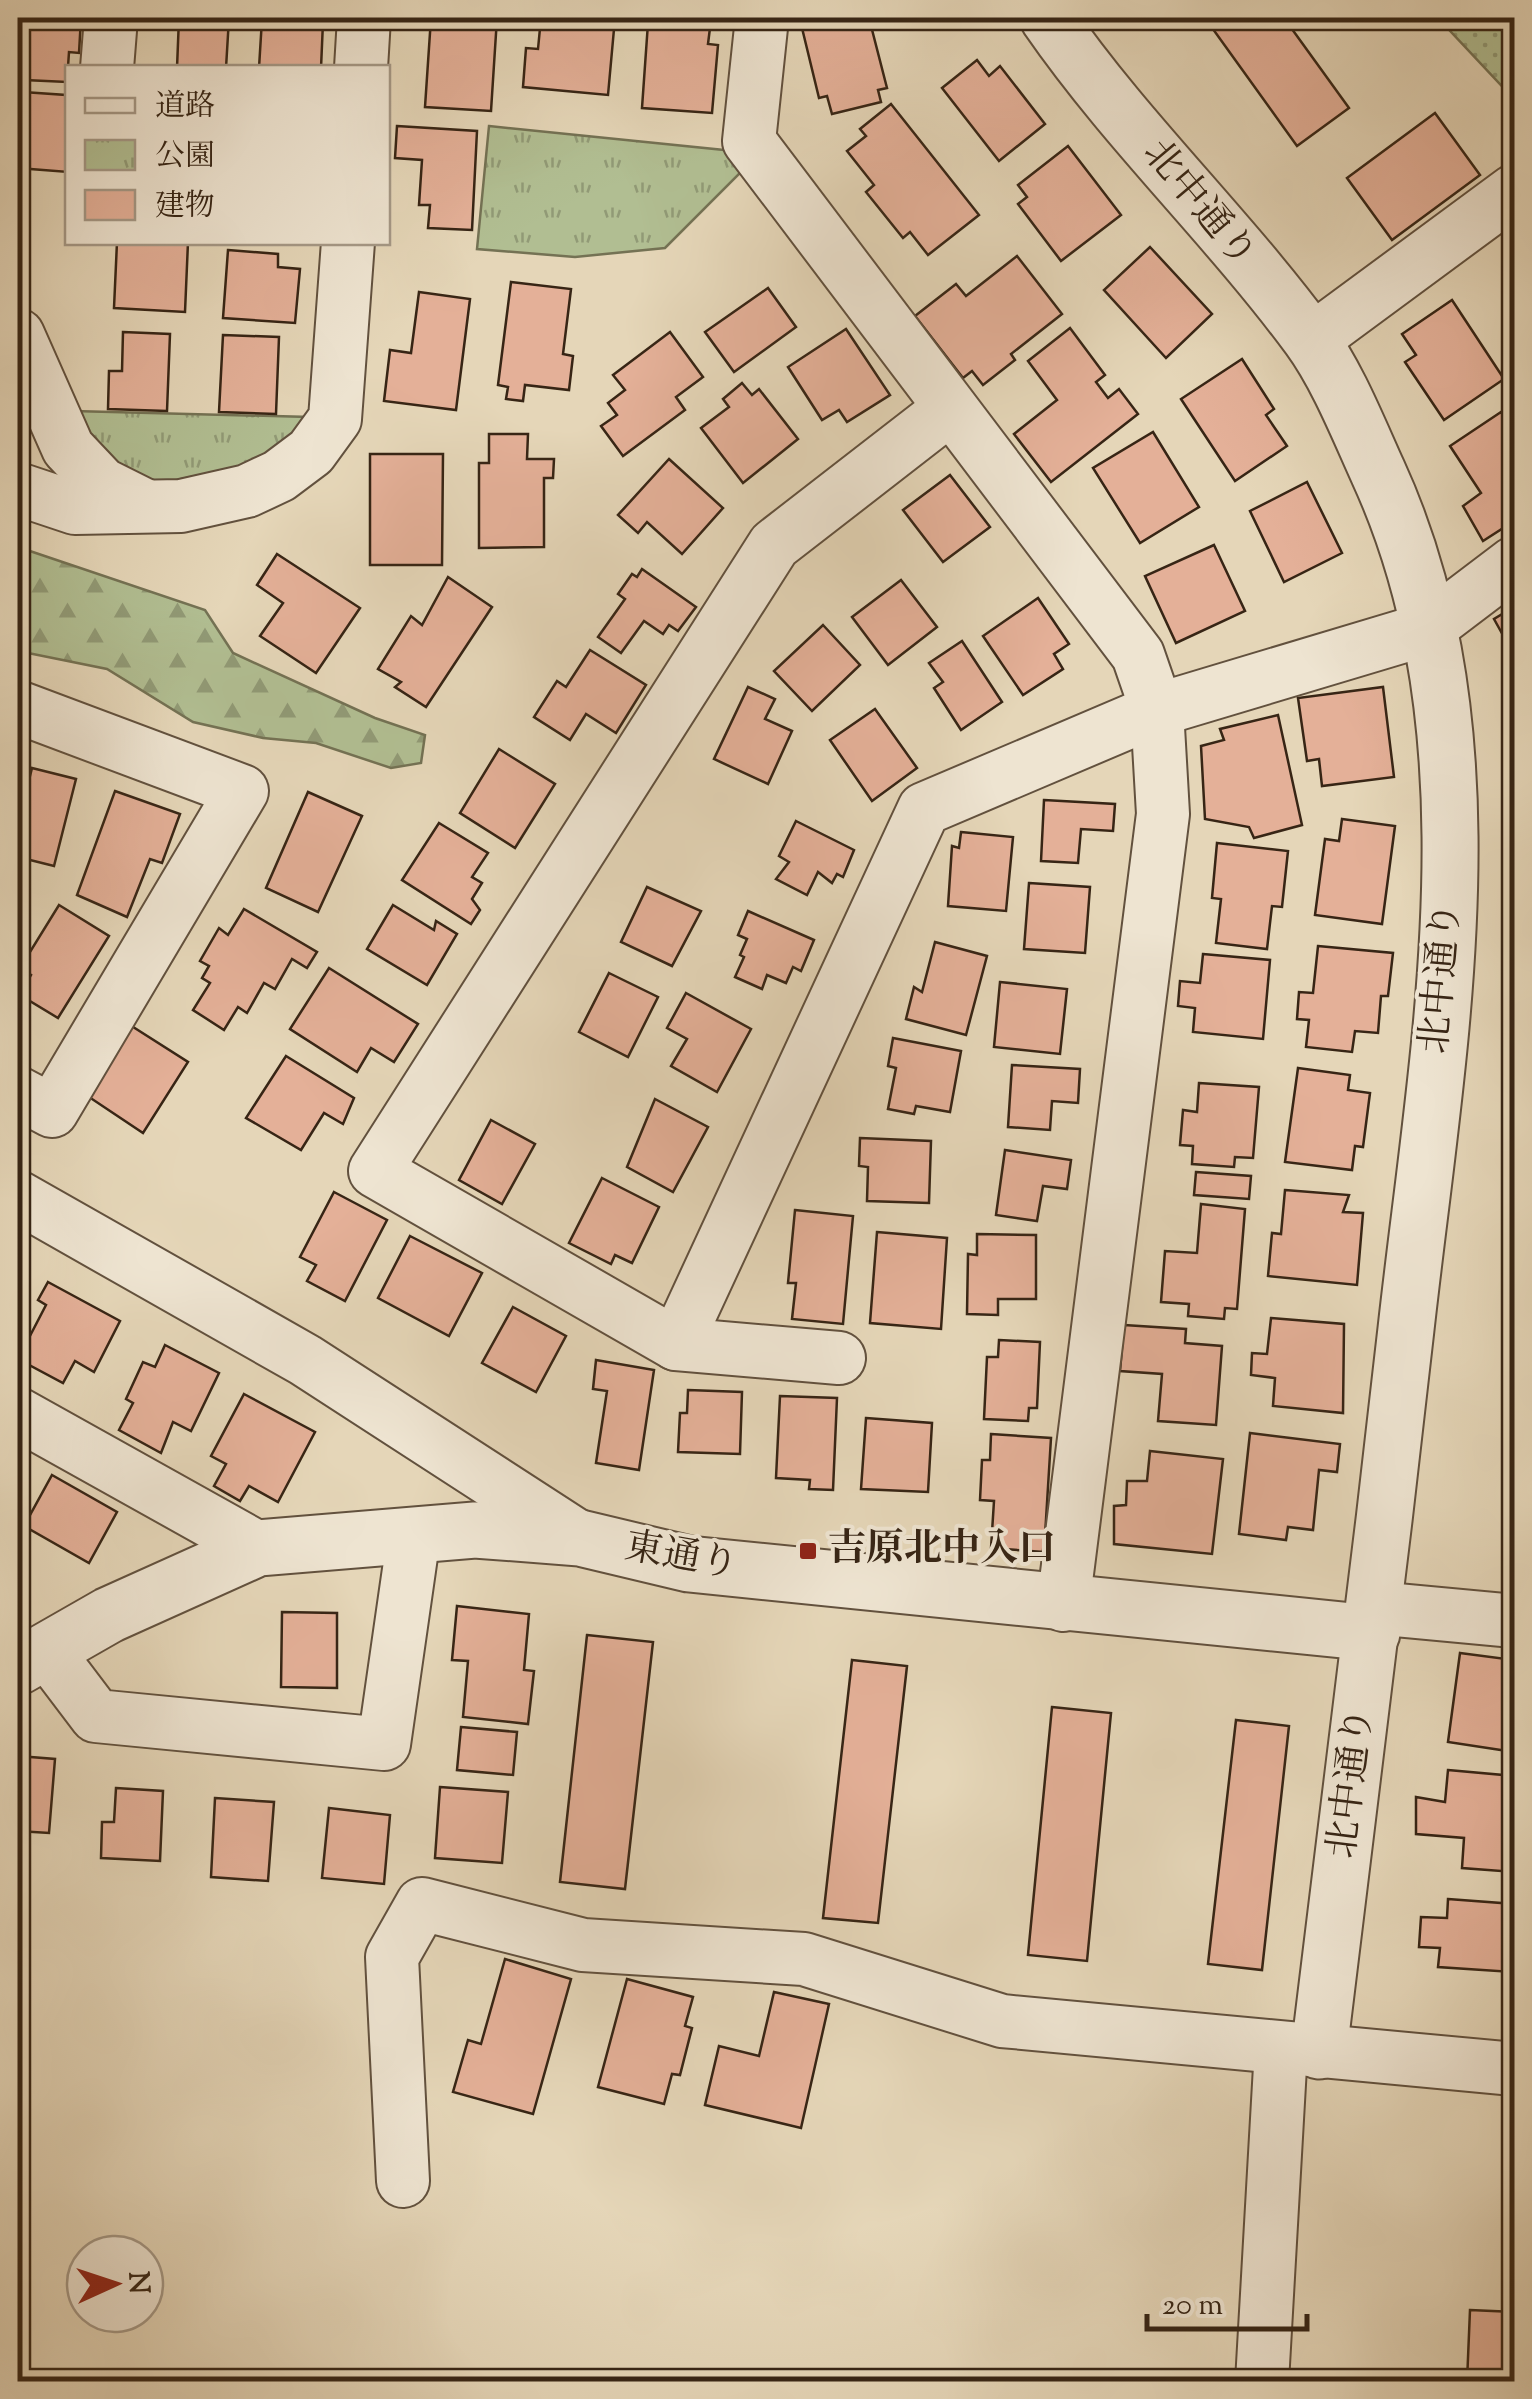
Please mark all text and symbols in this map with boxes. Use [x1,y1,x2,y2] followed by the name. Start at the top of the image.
[65,65,390,245] legend
[155,86,215,129] text: 道路
[1128,129,1268,281] street label: 北中通り
[155,136,215,179] text: 公園
[155,186,215,229] text: 建物
[1409,900,1477,1056] street label: 北中通り
[620,1522,742,1594] street label: 東通り
[828,1524,1056,1578] place label: 吉原北中入口
[797,1540,819,1562] marker: 吉原北中入口
[1317,1704,1389,1862] street label: 北中通り
[65,2234,165,2334] north arrow
[1147,2269,1307,2331] scale bar
[116,2271,158,2295] text: N
[1162,2285,1223,2328] text: 20 m

